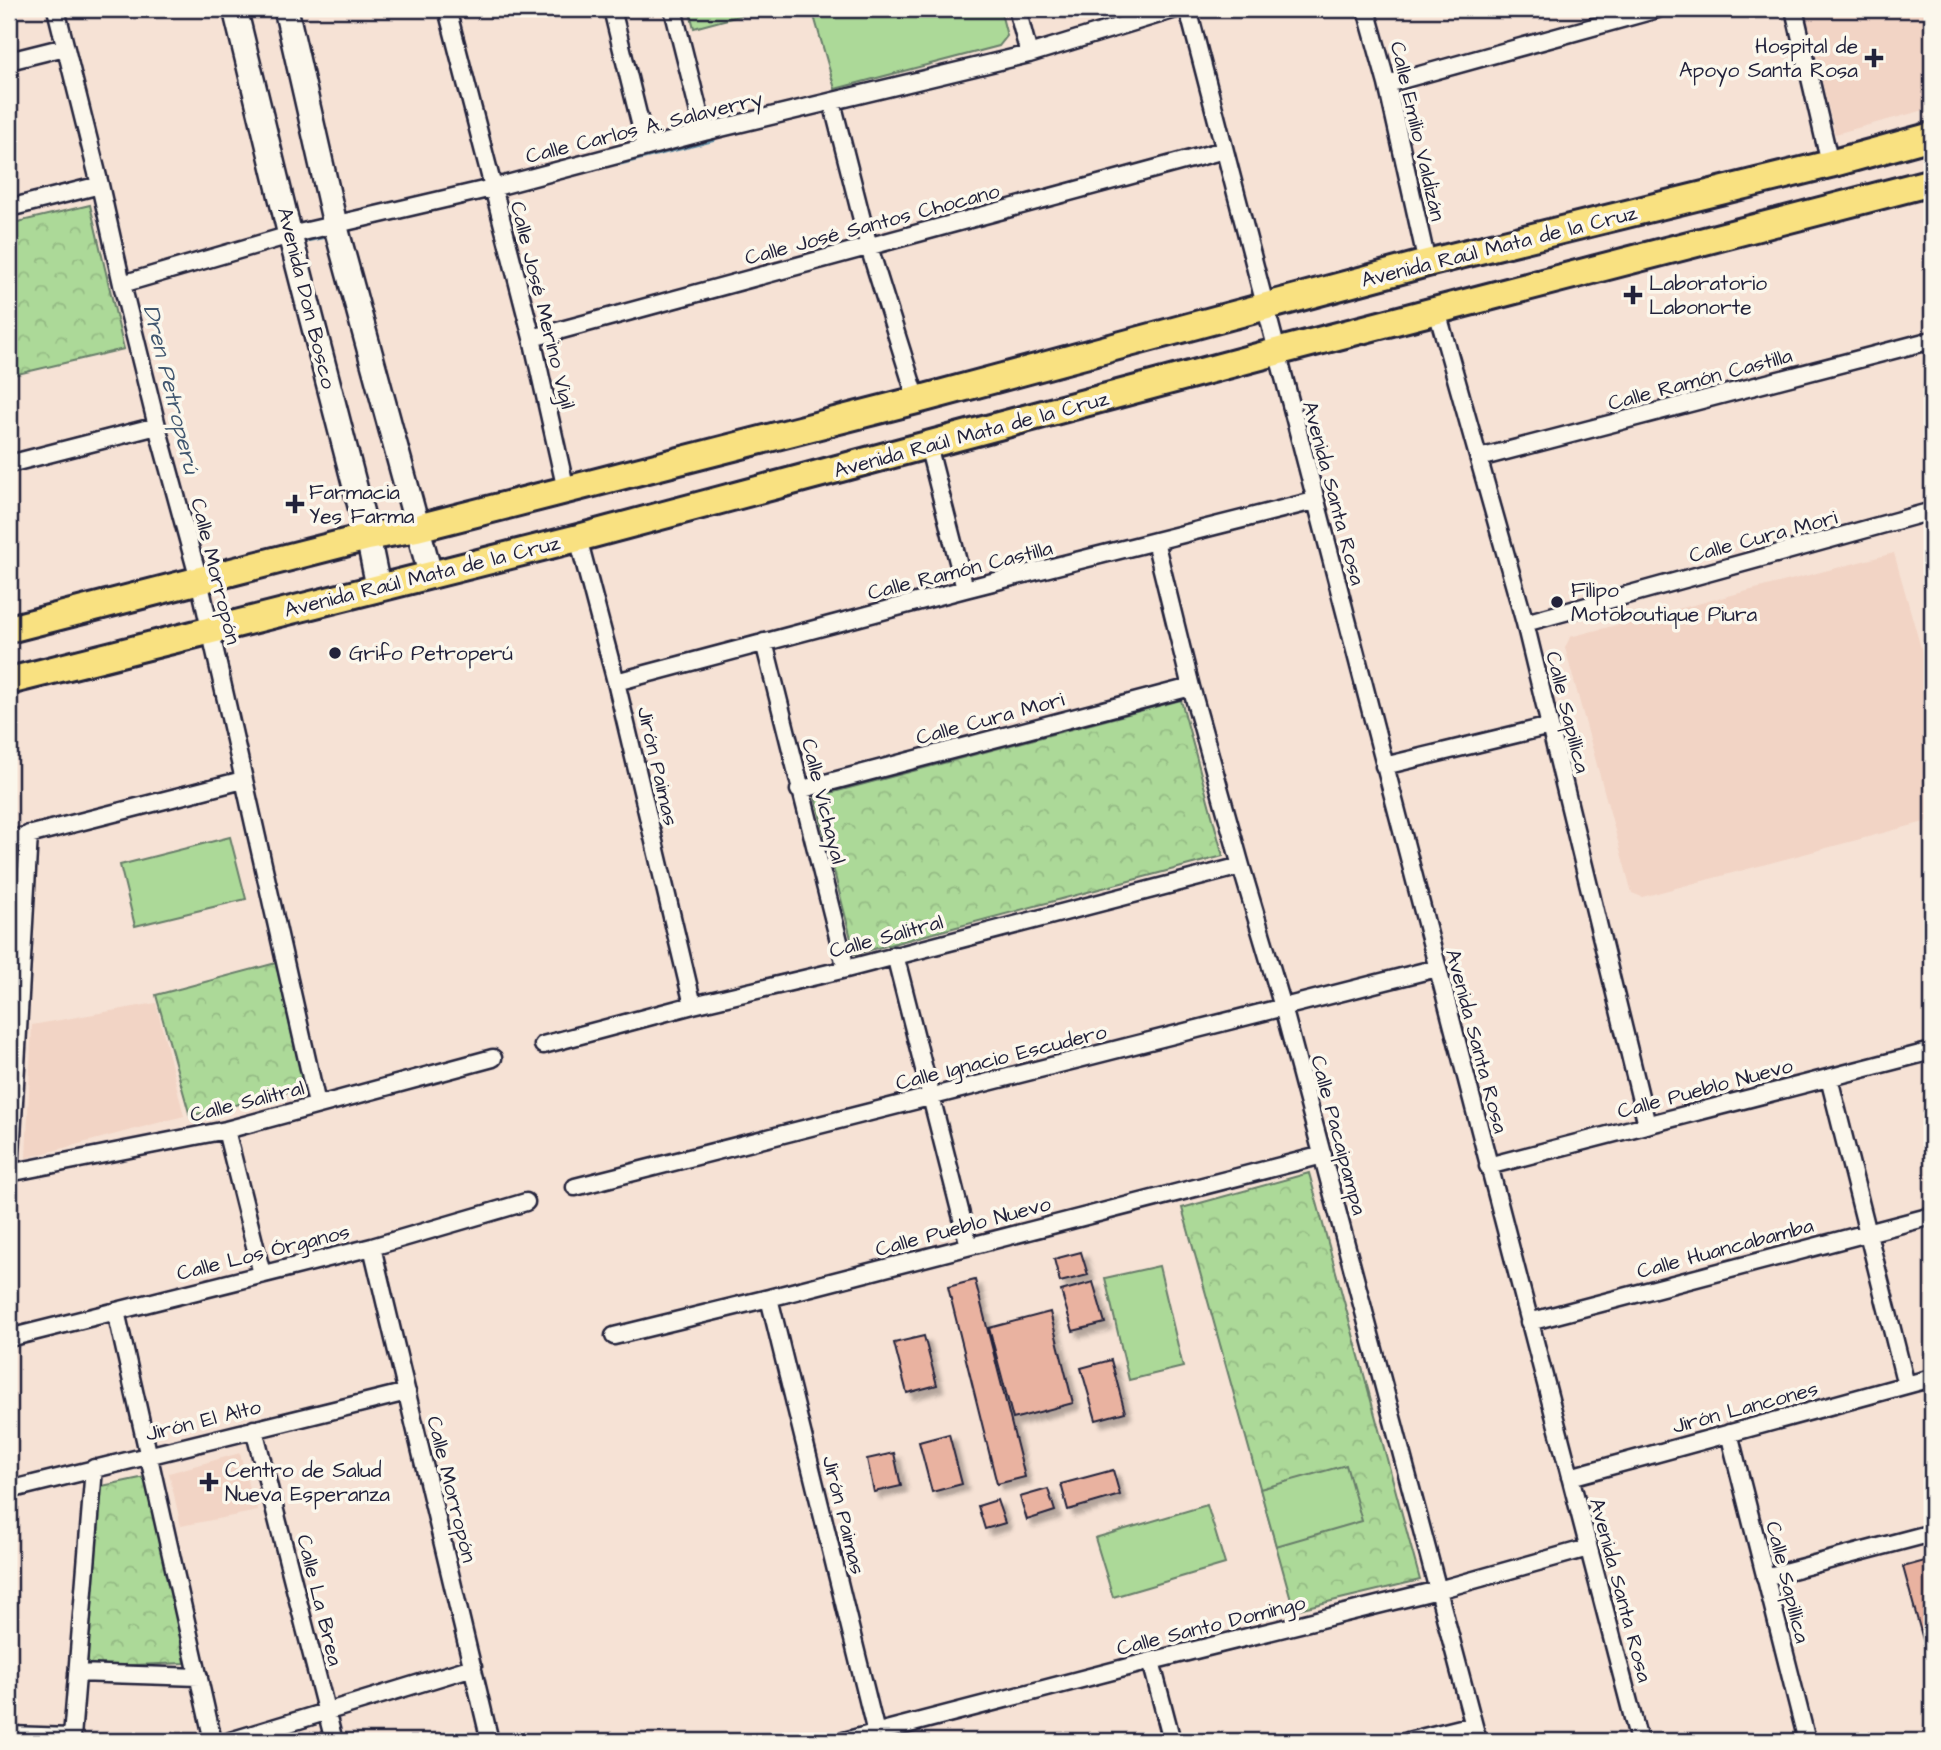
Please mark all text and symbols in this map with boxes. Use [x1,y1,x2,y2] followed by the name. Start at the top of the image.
[1679,32,1858,87] place label: Hospital de Apoyo Santa Rosa
[1383,39,1452,224] street label: Calle Emilio Valdizán
[1864,48,1884,68] marker: Hospital de Apoyo Santa Rosa
[523,84,766,173] street label: Calle Carlos A. Salaverry
[742,176,1003,272] street label: Calle José Santos Chocano
[501,198,582,412] street label: Calle José Merino Vigil
[1358,198,1641,295] street label: Avenida Raúl Mata de la Cruz
[270,204,343,392] street label: Avenida Don Bosco
[1649,269,1767,322] place label: Laboratorio Labonorte
[1623,285,1643,305] marker: Laboratorio Labonorte
[135,302,208,478] water label: Dren Petroperú
[1605,341,1796,418] street label: Calle Ramón Castilla
[831,384,1112,485] street label: Avenida Raúl Mata de la Cruz
[1295,398,1372,589] street label: Avenida Santa Rosa
[309,478,415,531] place label: Farmacia Yes Farma
[182,495,248,648] street label: Calle Morropón
[287,496,303,512] marker: Farmacia Yes Farma
[1686,503,1840,570] street label: Calle Cura Mori
[281,528,564,625] street label: Avenida Raúl Mata de la Cruz
[865,533,1056,608] street label: Calle Ramón Castilla
[1571,576,1757,629] place label: Filipo Motoboutique Piura
[1549,594,1565,610] marker: Filipo Motoboutique Piura
[349,639,513,669] place label: Grifo Petroperú
[327,645,343,661] marker: Grifo Petroperú
[1537,648,1597,777] street label: Calle Sapillica
[913,685,1067,752] street label: Calle Cura Mori
[630,704,685,829] street label: Jirón Paimas
[792,735,853,867] street label: Calle Vichayal
[826,907,946,966] street label: Calle Salitral
[1438,946,1515,1137] street label: Avenida Santa Rosa
[893,1017,1110,1100] street label: Calle Ignacio Escudero
[1614,1051,1796,1126] street label: Calle Pueblo Nuevo
[1302,1052,1374,1219] street label: Calle Pacaipampa
[187,1073,307,1130] street label: Calle Salitral
[872,1189,1054,1264] street label: Calle Pueblo Nuevo
[1634,1211,1817,1286] street label: Calle Huancabamba
[174,1217,353,1290] street label: Calle Los Órganos
[1669,1374,1821,1441] street label: Jirón Lancones
[142,1392,264,1449] street label: Jirón El Alto
[418,1413,484,1566] street label: Calle Morropón
[815,1453,872,1578] street label: Jirón Paimas
[225,1456,390,1510] place label: Centro de Salud Nueva Esperanza
[199,1472,219,1492] marker: Centro de Salud Nueva Esperanza
[1582,1495,1659,1686] street label: Avenida Santa Rosa
[1757,1518,1817,1647] street label: Calle Sapillica
[289,1532,350,1669] street label: Calle La Brea
[1114,1588,1309,1665] street label: Calle Santo Domingo

